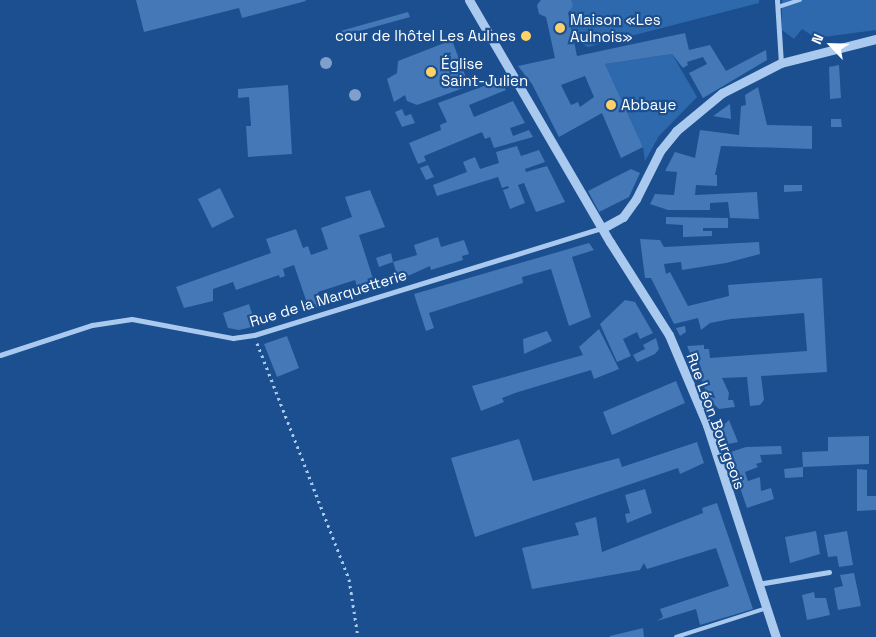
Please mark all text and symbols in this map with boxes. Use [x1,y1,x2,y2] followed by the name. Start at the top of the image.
[570,10,661,45] place label: Maison «Les Aulnois»
[806,20,856,70] north arrow
[554,22,566,34] marker: Maison «Les Aulnois»
[335,27,516,45] place label: cour de lhôtel Les Aulnes
[520,30,532,42] marker: cour de lhôtel Les Aulnes
[807,31,827,47] text: N
[441,54,528,89] place label: Église Saint-Julien
[425,66,437,78] marker: Église Saint-Julien
[621,96,676,114] place label: Abbaye
[605,99,617,111] marker: Abbaye
[247,265,409,331] street label: Rue de la Marquetterie
[683,350,749,492] street label: Rue Léon Bourgeois

